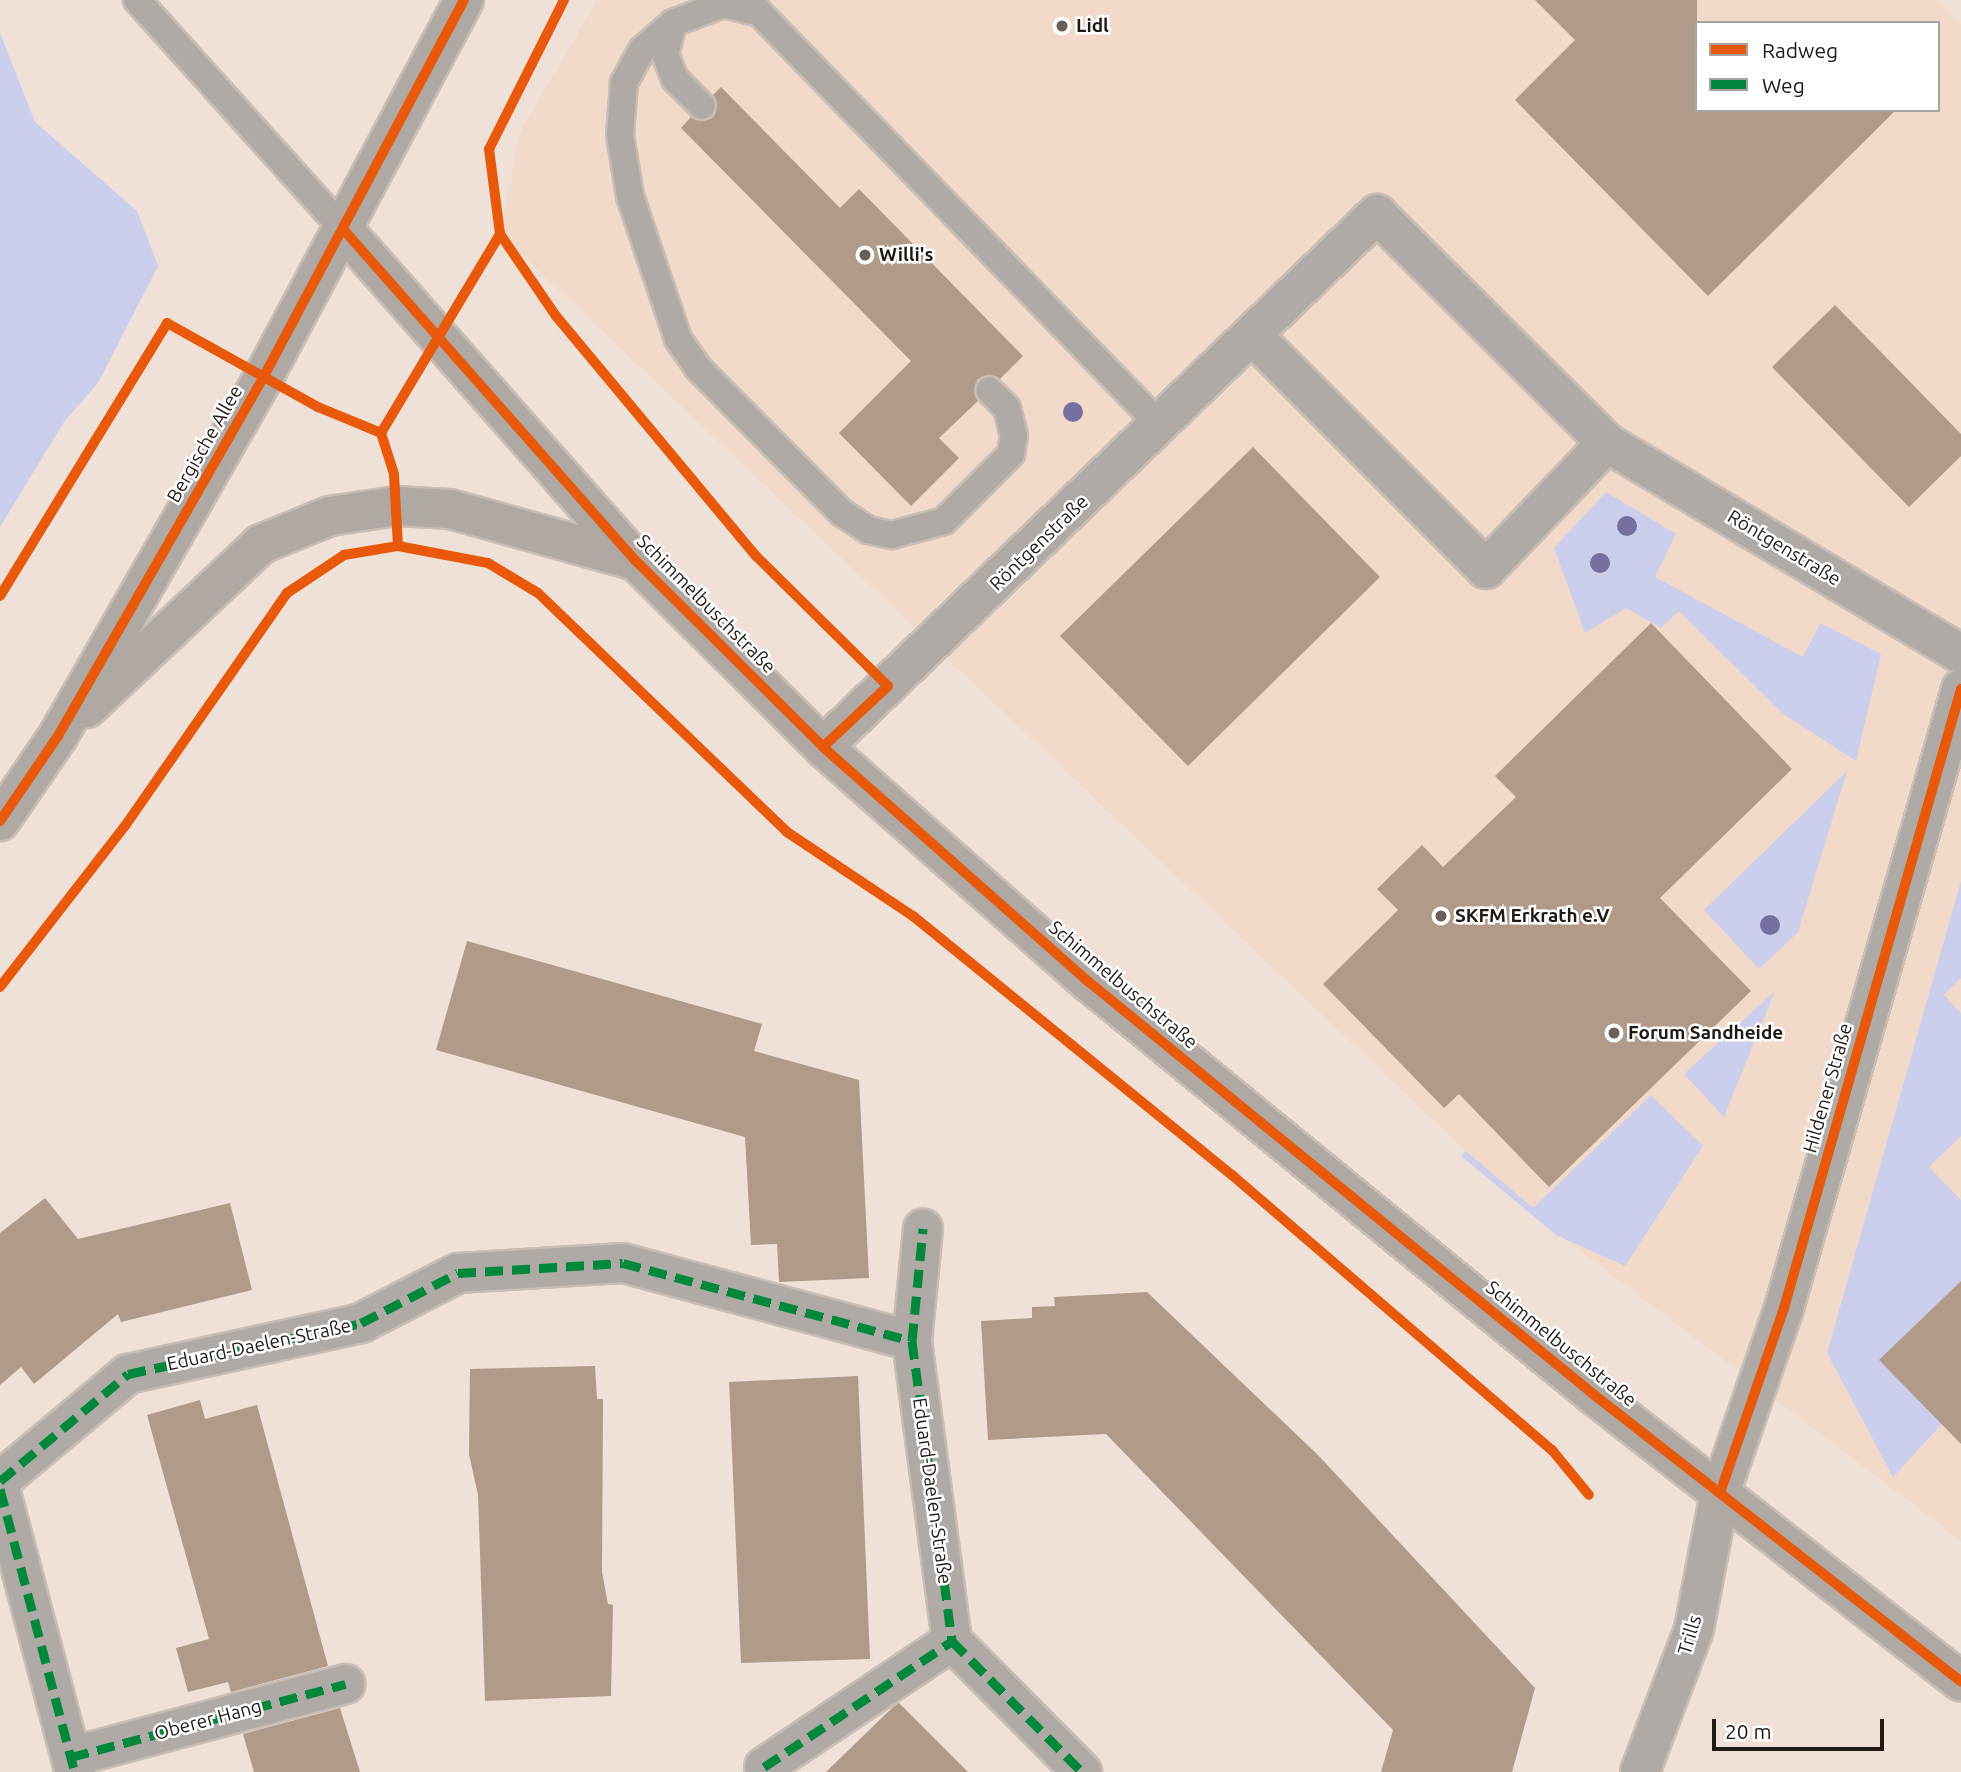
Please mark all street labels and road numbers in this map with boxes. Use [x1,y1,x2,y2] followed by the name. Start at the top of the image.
[162,381,248,507] street label: Bergische Allee
[985,490,1093,596] street label: Röntgenstraße
[1723,505,1845,591] street label: Röntgenstraße
[632,530,780,678] street label: Schimmelbuschstraße
[1044,916,1202,1054] street label: Schimmelbuschstraße
[1799,1021,1857,1155] street label: Hildener Straße
[1481,1276,1641,1412] street label: Schimmelbuschstraße
[165,1314,353,1376] street label: Eduard-Daelen-Straße
[908,1396,956,1586] street label: Eduard-Daelen-Straße
[1673,1613,1707,1657] street label: Trills
[152,1695,264,1745] street label: Oberer Hang

